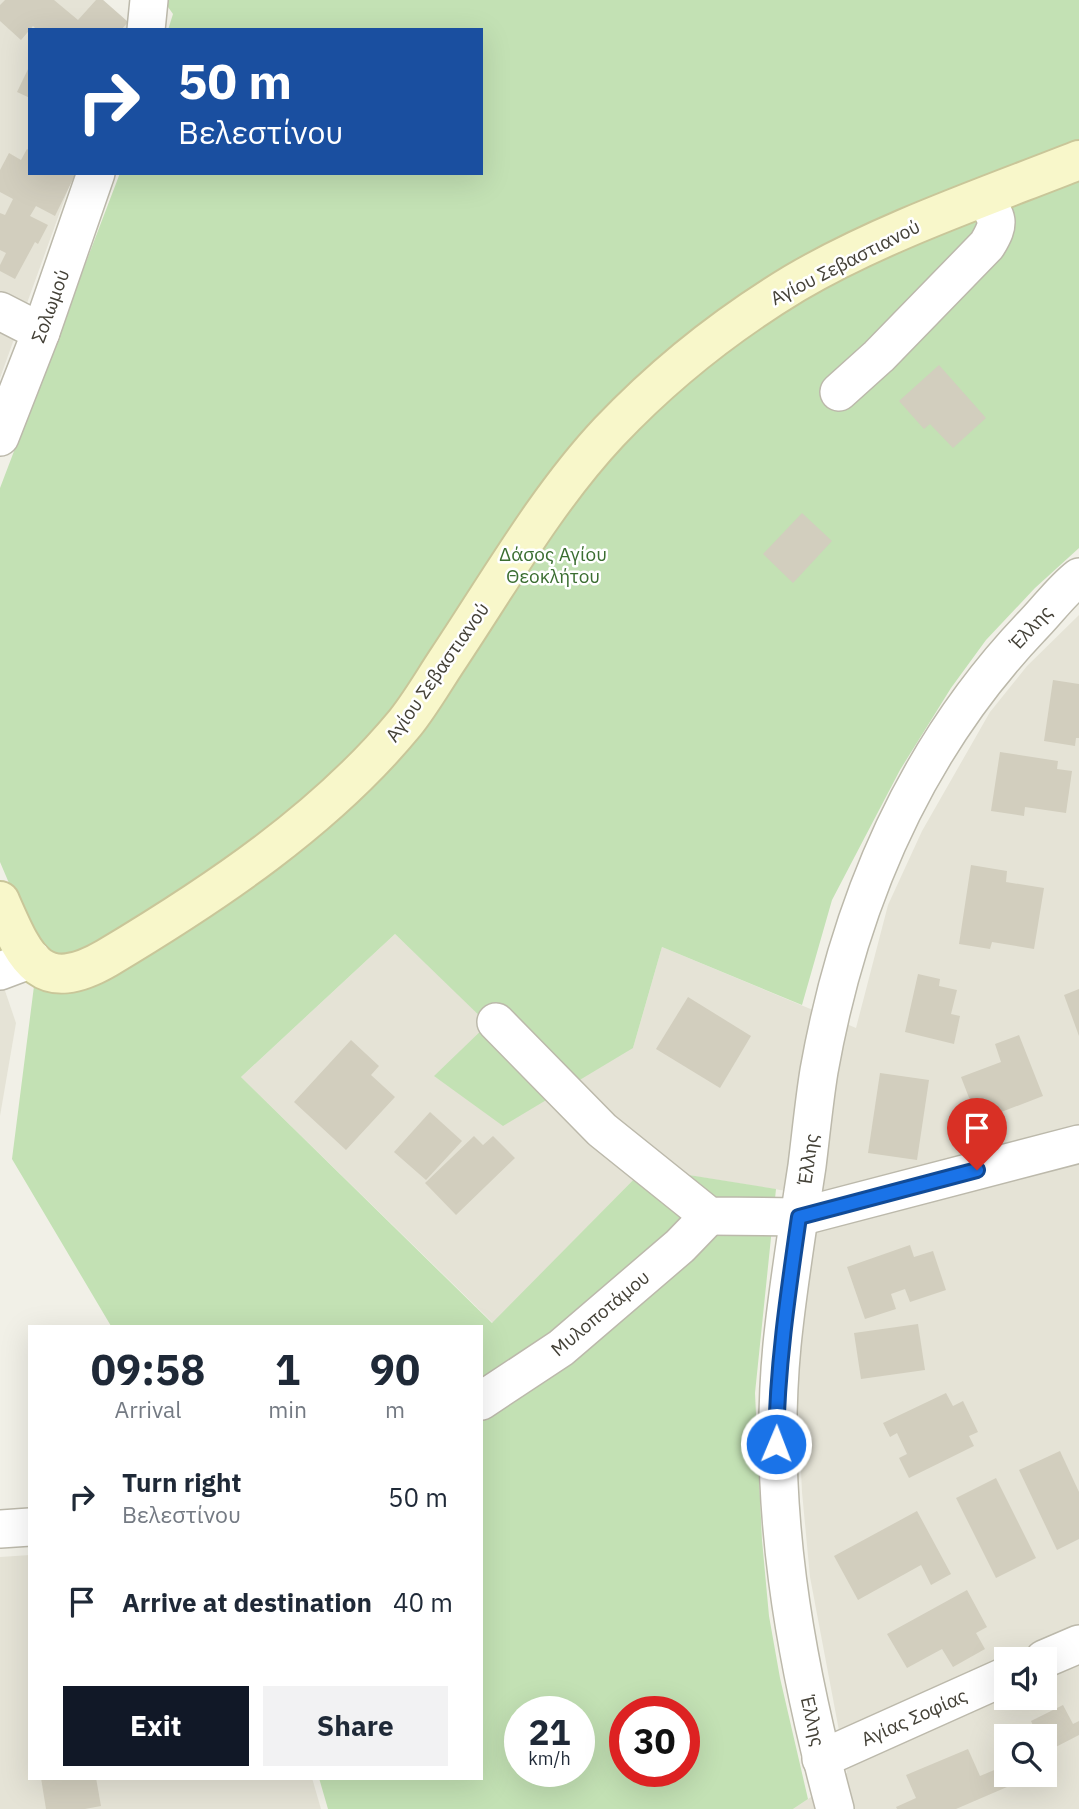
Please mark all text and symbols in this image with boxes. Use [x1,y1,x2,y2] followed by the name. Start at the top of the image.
[178,49,292,112] text: 50 m
[63,56,154,147] icon: right
[178,111,344,153] text: Βελεστίνου
[766,214,924,310] street label: Αγίου Σεβαστιανού
[26,266,74,346] street label: Σολωμού
[499,542,607,588] park label: Δάσος Αγίου Θεοκλήτου
[380,598,494,746] street label: Αγίου Σεβαστιανού
[1004,600,1057,655] street label: Έλλης
[947,1098,1007,1170] pin
[958,1109,996,1147] icon: arrive
[792,1132,823,1187] street label: Έλλης
[546,1265,654,1361] street label: Μυλοποτάμου
[91,1342,205,1397] text: 09:58
[275,1342,300,1397] text: 1
[370,1342,420,1397] text: 90
[115,1394,182,1424] text: Arrival
[268,1394,307,1424] text: min
[385,1394,405,1424] text: m
[739,1407,813,1481] position arrow
[122,1465,241,1499] text: Turn right
[63,1478,101,1516] icon: right
[388,1480,448,1514] text: 50 m
[122,1499,241,1529] text: Βελεστίνου
[63,1583,101,1621] icon: arrive
[122,1585,372,1619] text: Arrive at destination
[393,1585,453,1619] text: 40 m
[994,1647,1057,1787] map controls
[994,1647,1057,1710] button: sound
[857,1683,971,1751] street label: Αγίας Σοφίας
[63,1686,249,1766] button: Exit
[263,1686,448,1766] button: Share
[795,1692,830,1749] street label: Έλλης
[609,1696,700,1787] speed limit sign: 30
[528,1709,571,1755] text: 21
[994,1724,1057,1787] button: search
[528,1747,571,1770] text: km/h

